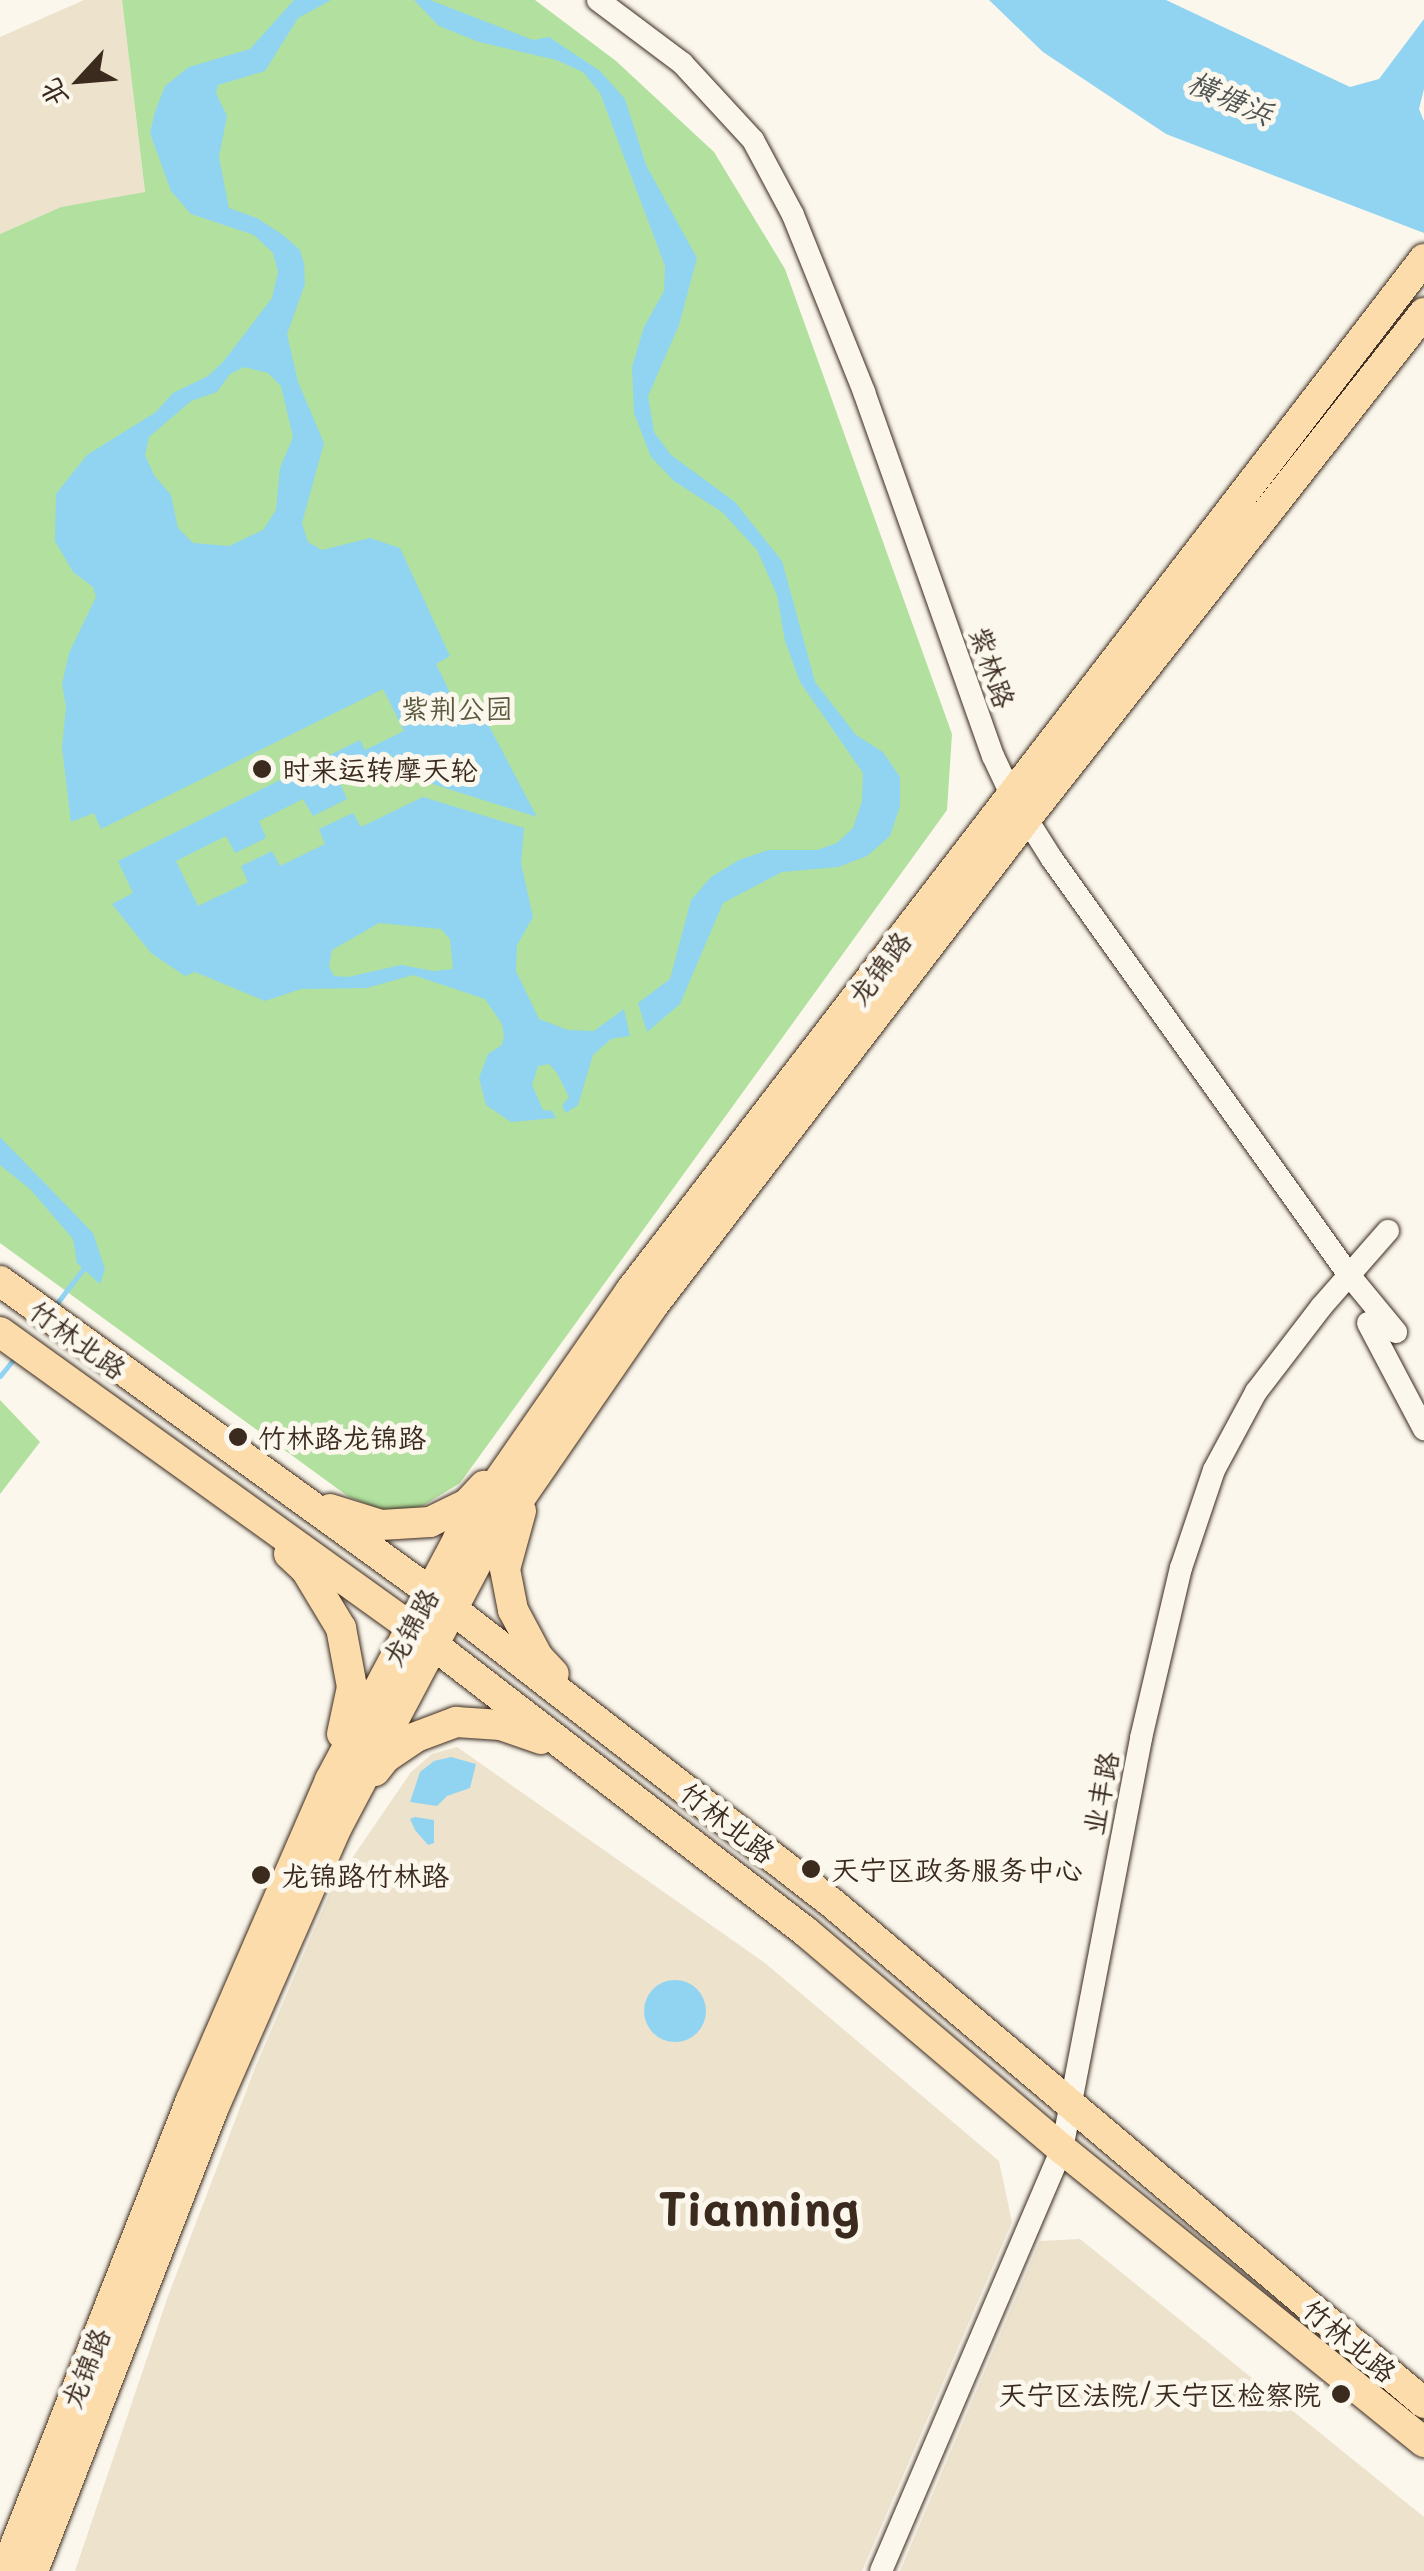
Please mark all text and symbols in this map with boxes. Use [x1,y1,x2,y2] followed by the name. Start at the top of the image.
[30,30,130,130] north arrow
[1183,62,1279,132] water label: 横塘浜
[31,73,75,114] text: 北
[963,622,1023,712] street label: 紫林路
[401,691,513,725] park label: 紫荆公园
[282,752,478,786] place label: 时来运转摩天轮
[251,758,273,780] marker: 时来运转摩天轮
[840,924,918,1012] street label: 龙锦路
[23,1292,133,1386] street label: 竹林北路
[258,1420,426,1454] place label: 竹林路龙锦路
[227,1426,249,1448] marker: 竹林路龙锦路
[375,1582,445,1672] street label: 龙锦路
[1075,1749,1125,1837] street label: 业丰路
[674,1774,782,1870] street label: 竹林北路
[831,1852,1083,1886] place label: 天宁区政务服务中心
[281,1858,449,1892] place label: 龙锦路竹林路
[800,1858,822,1880] marker: 天宁区政务服务中心
[250,1864,272,1886] marker: 龙锦路竹林路
[658,2179,860,2237] district label: Tianning
[1296,2291,1404,2389] street label: 竹林北路
[54,2323,116,2413] street label: 龙锦路
[998,2377,1321,2411] place label: 天宁区法院/天宁区检察院
[1330,2383,1352,2405] marker: 天宁区法院/天宁区检察院

